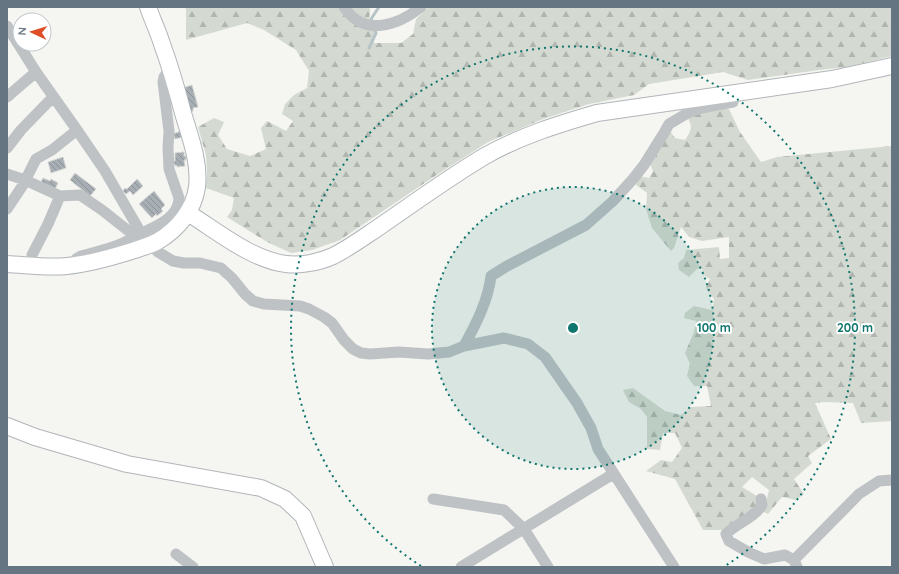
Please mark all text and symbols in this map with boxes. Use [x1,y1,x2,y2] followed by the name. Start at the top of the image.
[12,12,52,52] north arrow
[15,27,29,36] text: N
[697,320,731,335] text: 100 m
[837,320,873,335] text: 200 m
[566,321,580,335] centre of rings

